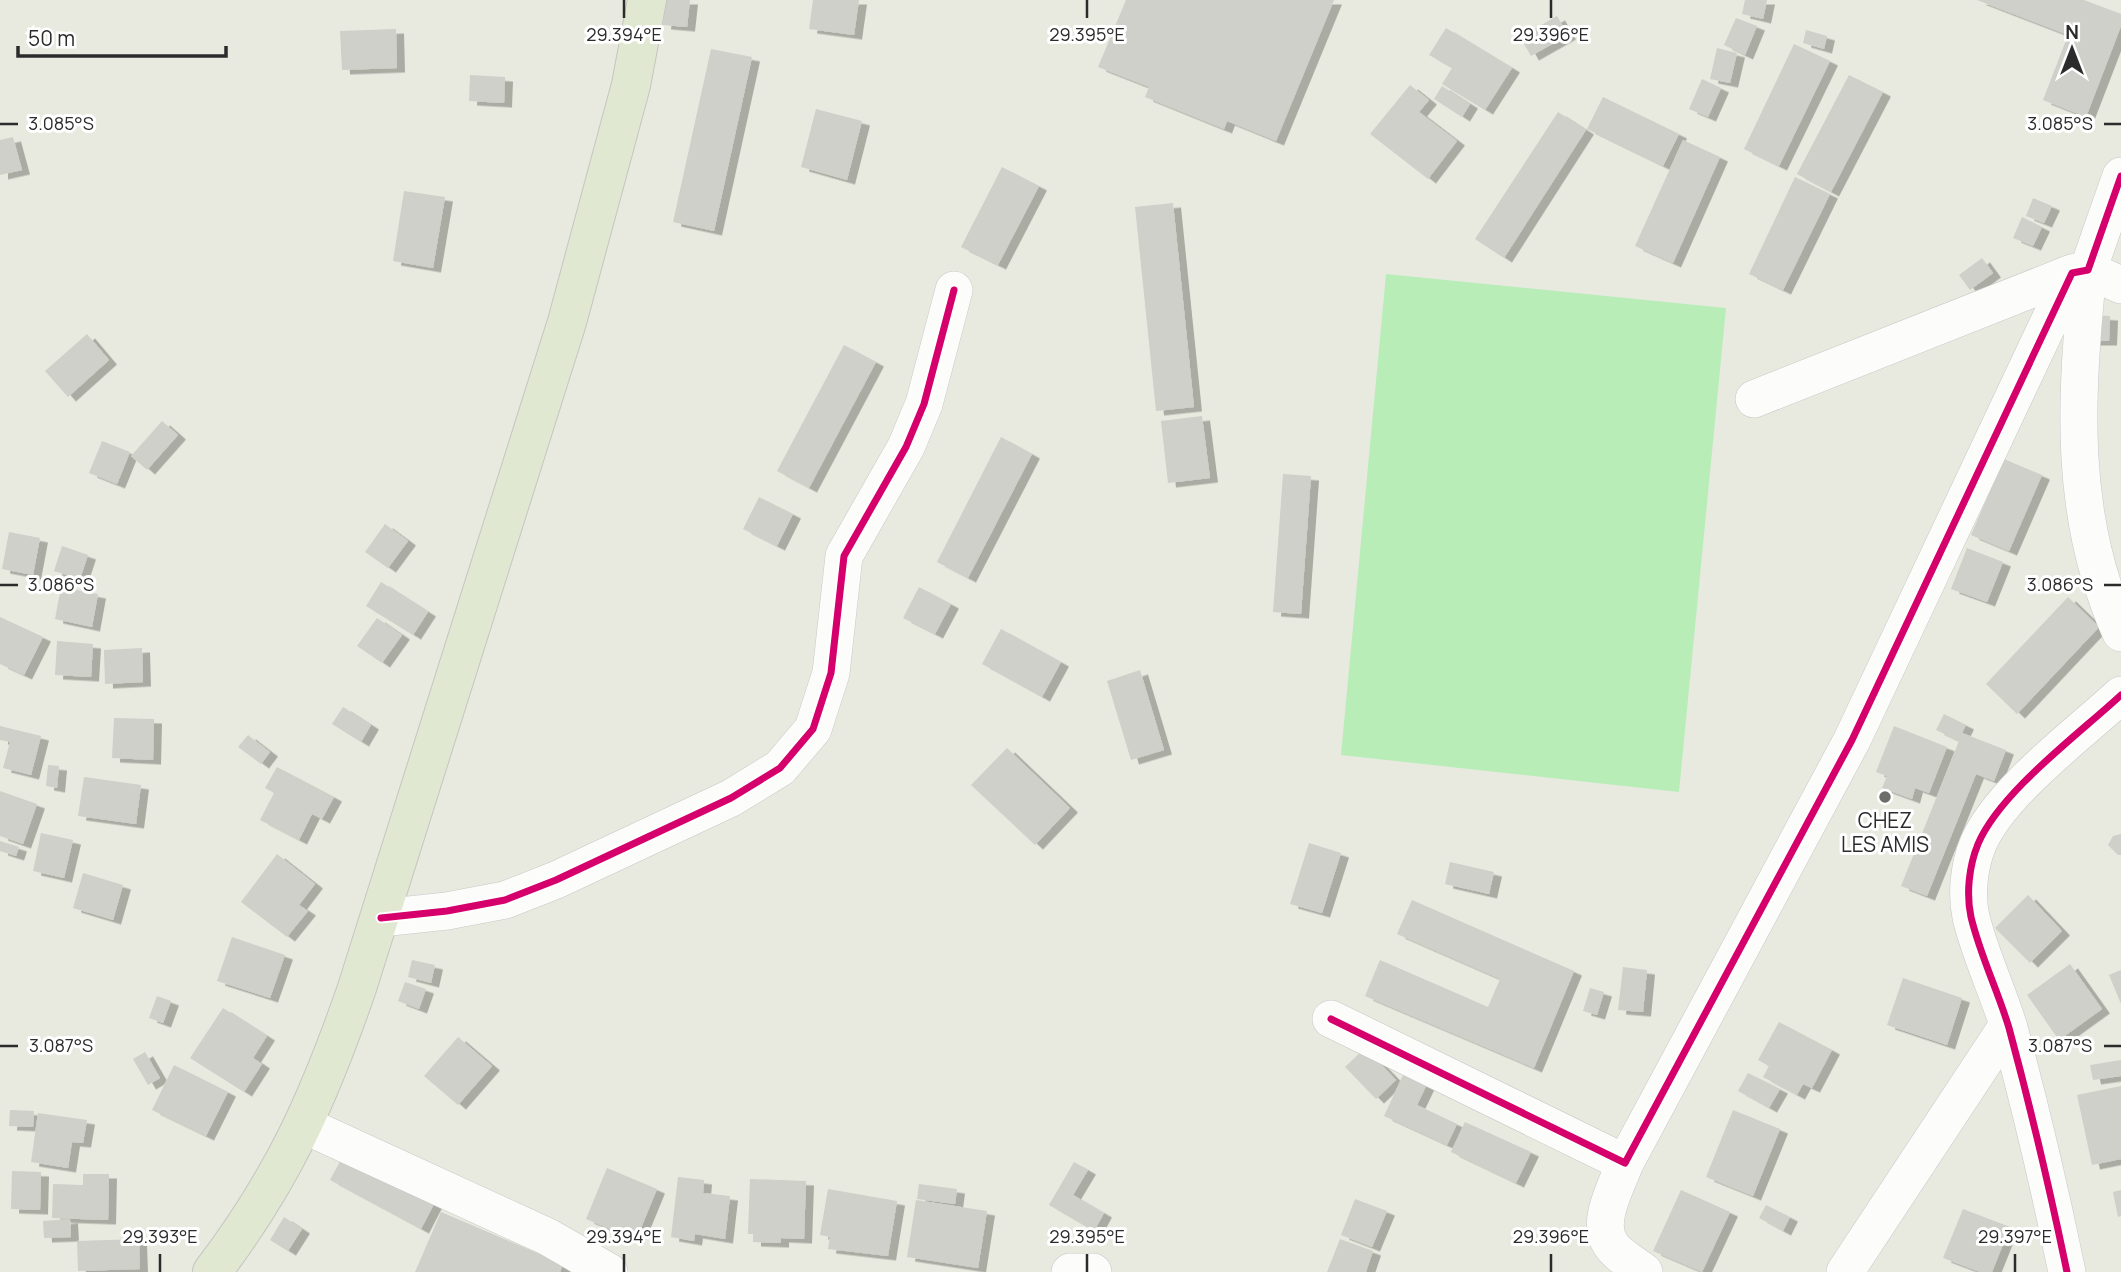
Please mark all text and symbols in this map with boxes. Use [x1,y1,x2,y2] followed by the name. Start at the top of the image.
[18,14,226,58] scale bar
[2037,14,2107,84] north arrow
[2065,19,2079,45] text: N
[586,22,662,46] text: 29.394°E
[1049,22,1125,46] text: 29.395°E
[1513,22,1589,46] text: 29.396°E
[28,24,75,52] text: 50 m
[28,111,94,135] text: 3.085°S
[2027,111,2093,135] text: 3.085°S
[28,572,94,596] text: 3.086°S
[2027,572,2093,596] text: 3.086°S
[1877,789,1893,805] marker: CHEZ LES AMIS
[1841,806,1929,858] place label: CHEZ LES AMIS
[29,1033,93,1057] text: 3.087°S
[2028,1033,2092,1057] text: 3.087°S
[122,1224,198,1248] text: 29.393°E
[586,1224,662,1248] text: 29.394°E
[1049,1224,1125,1248] text: 29.395°E
[1513,1224,1589,1248] text: 29.396°E
[1978,1224,2052,1248] text: 29.397°E

